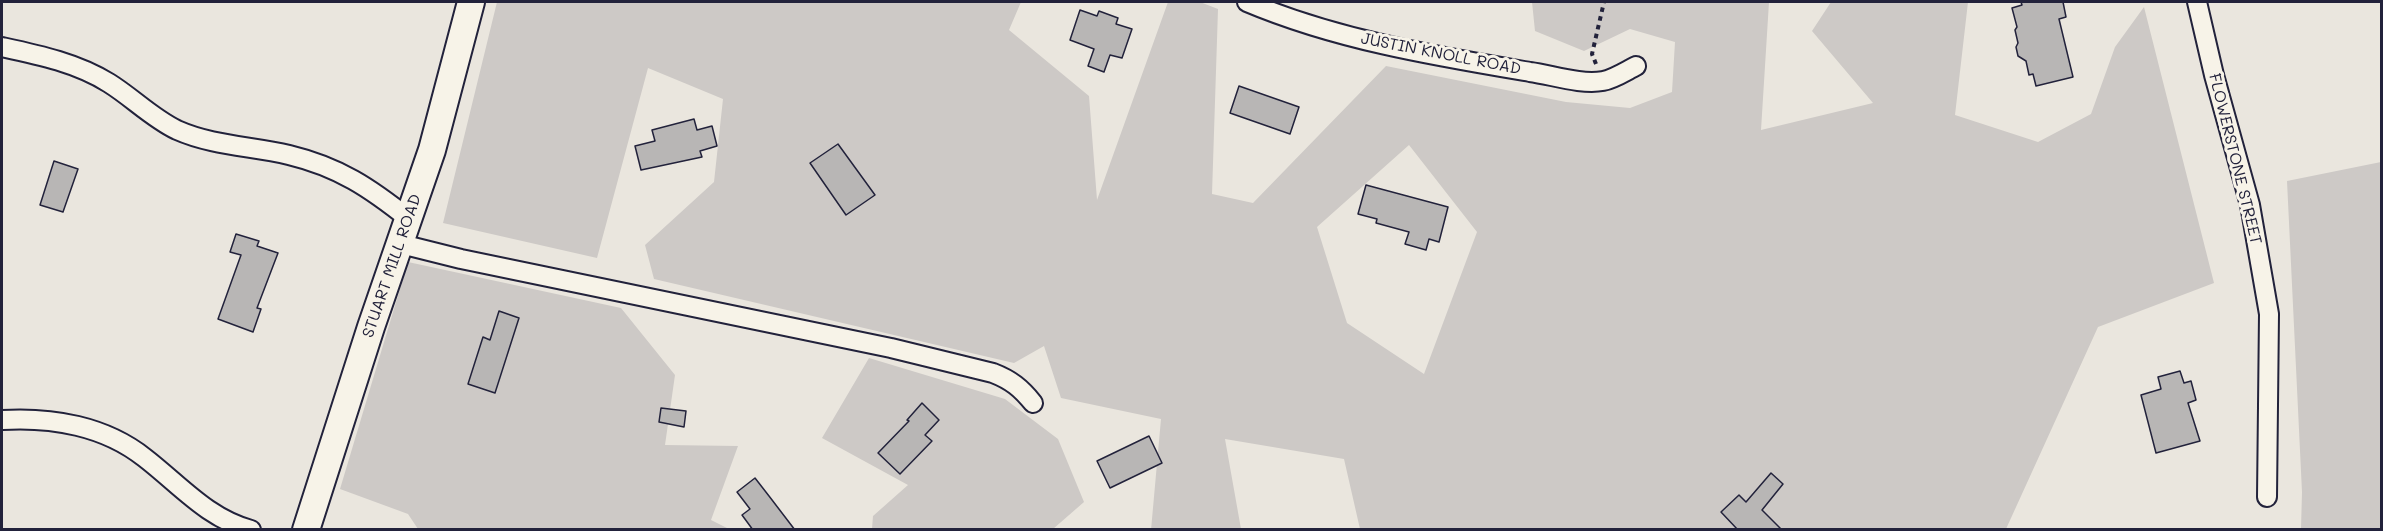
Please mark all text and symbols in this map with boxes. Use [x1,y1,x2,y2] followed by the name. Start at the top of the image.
[1359,29,1523,79] street label: JUSTIN KNOLL ROAD
[2204,71,2266,247] street label: FLOWERSTONE STREET
[358,192,426,340] street label: STUART MILL ROAD

